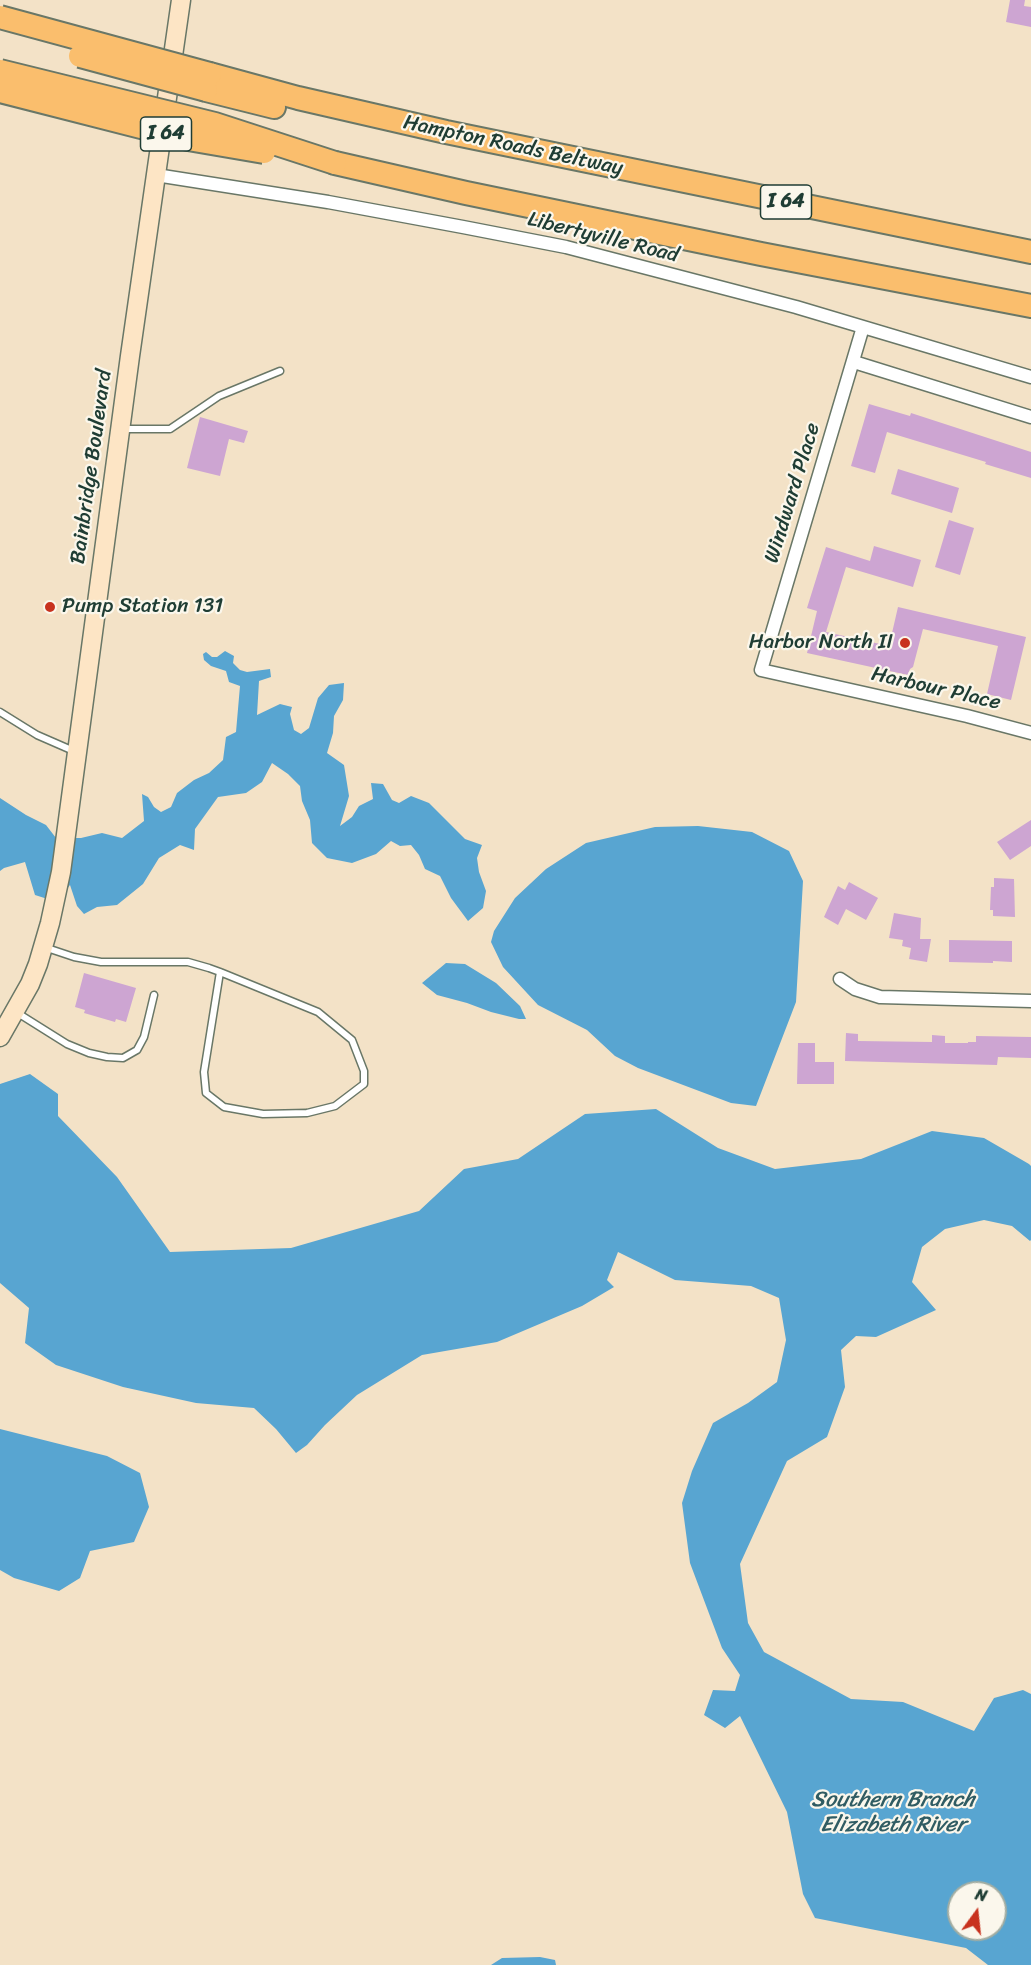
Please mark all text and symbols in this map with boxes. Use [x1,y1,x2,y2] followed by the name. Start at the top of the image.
[401,110,625,182] street label: Hampton Roads Beltway
[140,117,192,151] road number: I 64
[760,185,812,219] road number: I 64
[525,207,681,269] street label: Libertyville Road
[66,368,118,566] street label: Bainbridge Boulevard
[760,420,826,566] street label: Windward Place
[62,594,223,620] place label: Pump Station 131
[43,600,57,614] marker: Pump Station 131
[749,630,893,656] place label: Harbor North II
[898,636,912,650] marker: Harbor North II
[869,662,1003,716] street label: Harbour Place
[811,1787,975,1838] water label: Southern Branch Elizabeth River
[972,1880,990,1911] text: N
[947,1881,1007,1941] north arrow

